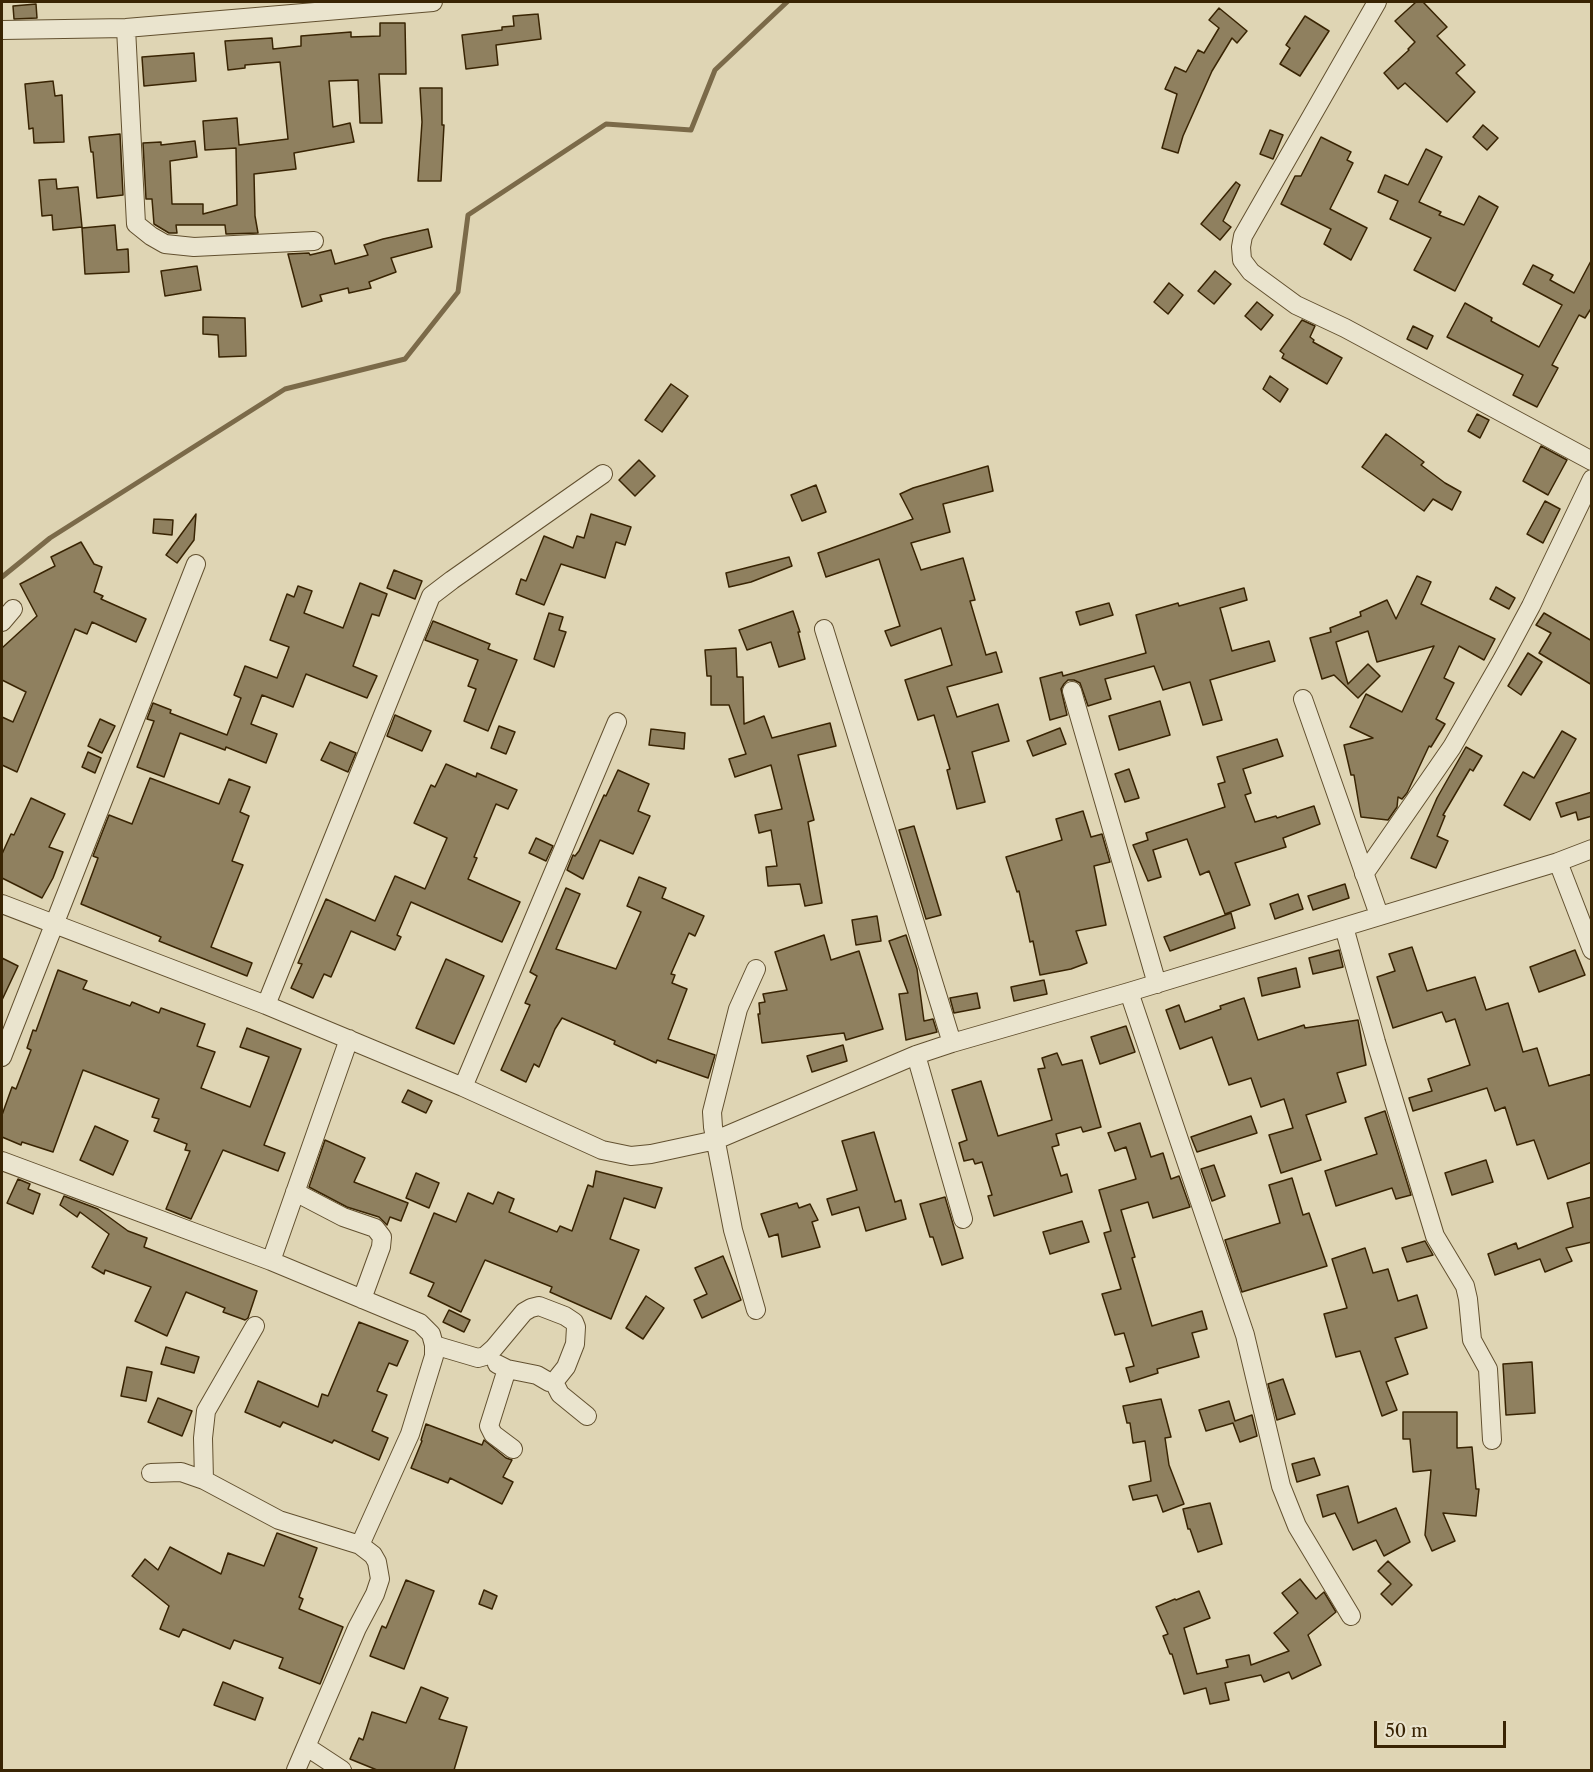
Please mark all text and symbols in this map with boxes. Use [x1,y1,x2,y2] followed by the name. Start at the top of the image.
[1377,1709,1509,1747] scale bar
[1385,1720,1428,1742] text: 50 m

